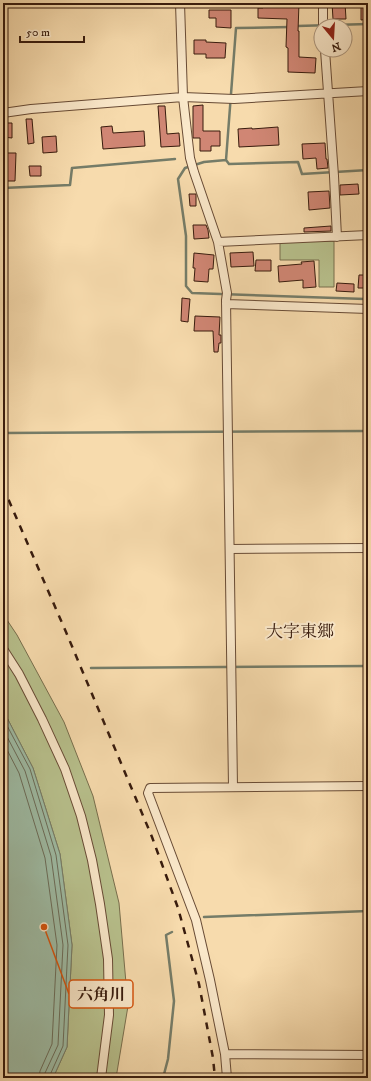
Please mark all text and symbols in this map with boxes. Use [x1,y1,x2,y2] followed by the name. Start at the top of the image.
[20,18,84,44] scale bar
[313,18,353,58] north arrow
[26,25,50,40] text: 50 m
[329,39,342,55] text: N
[266,621,334,643] district label: 大字東郷
[69,980,133,1008] callout: 六角川
[77,985,125,1005] text: 六角川

